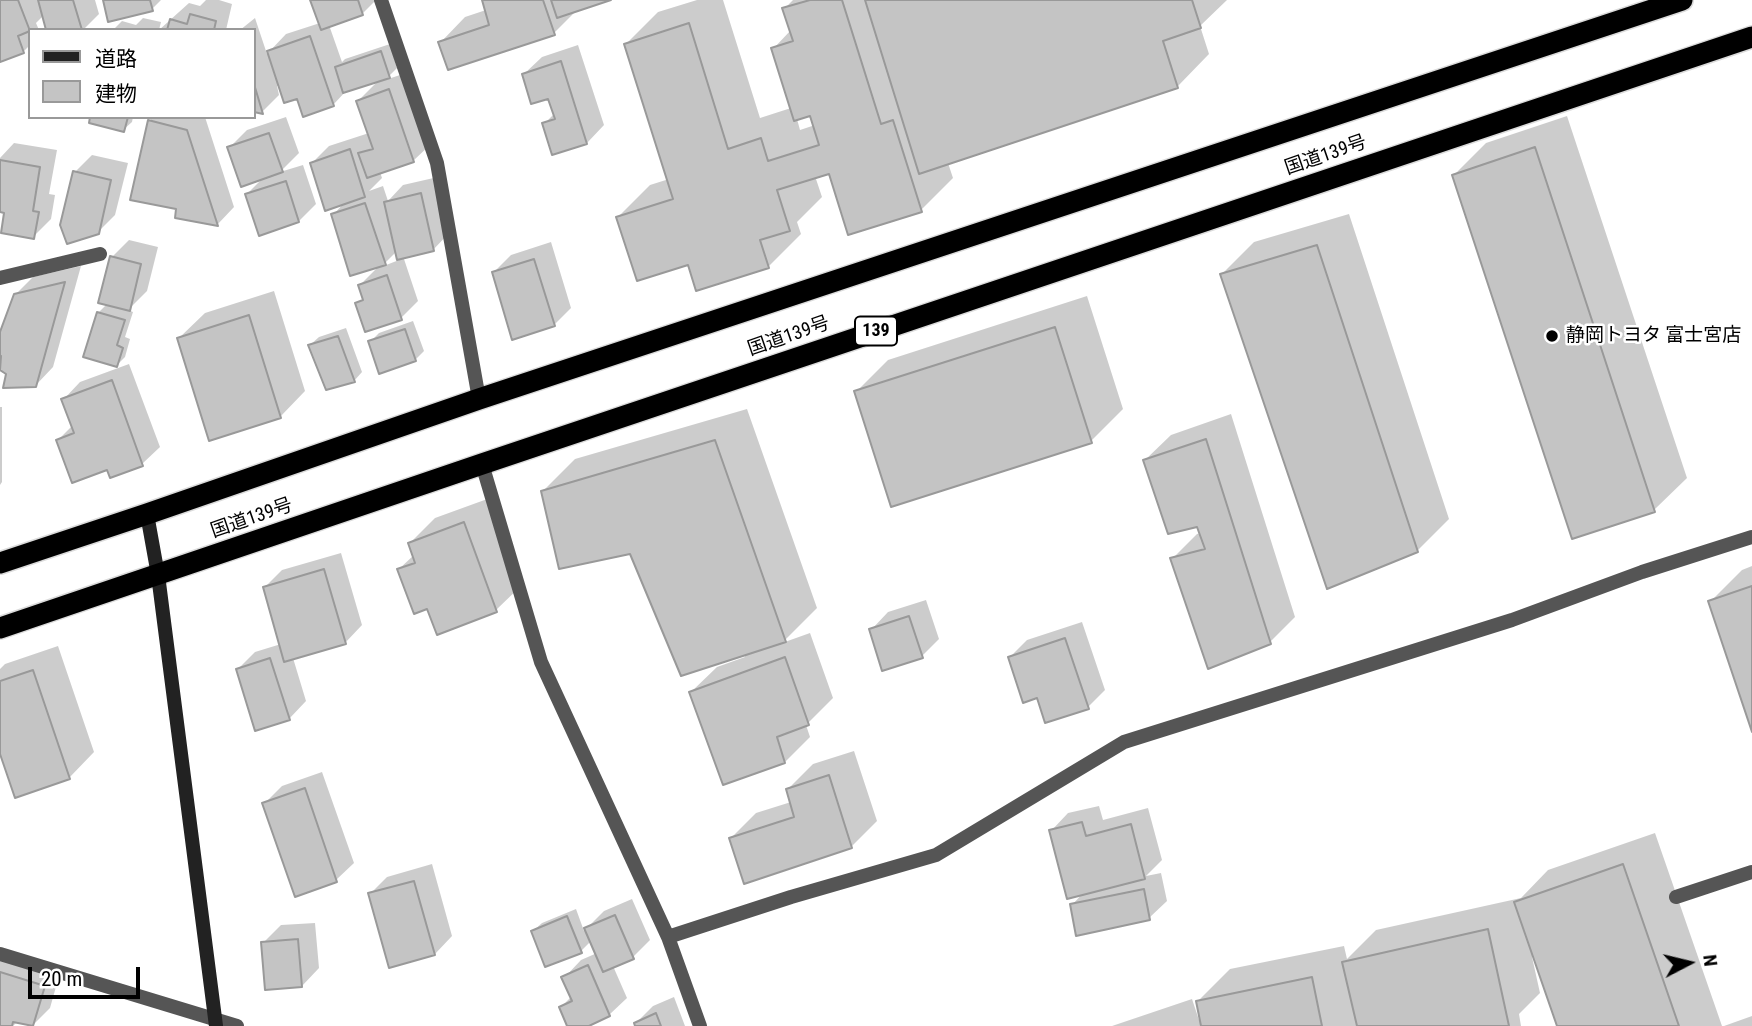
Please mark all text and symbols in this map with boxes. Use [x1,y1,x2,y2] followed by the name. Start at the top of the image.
[28,28,256,119] legend
[95,47,137,71] text: 道路
[95,82,137,106] text: 建物
[1282,131,1370,181] street label: 国道139号
[745,312,833,362] street label: 国道139号
[855,316,897,346] road number: 139
[1566,325,1741,347] place label: 静岡トヨタ 富士宮店
[1544,328,1560,344] marker: 静岡トヨタ 富士宮店
[208,494,296,544] street label: 国道139号
[1654,928,1724,998] north arrow
[32,953,144,997] scale bar
[1698,953,1722,968] text: N
[41,967,82,991] text: 20 m

